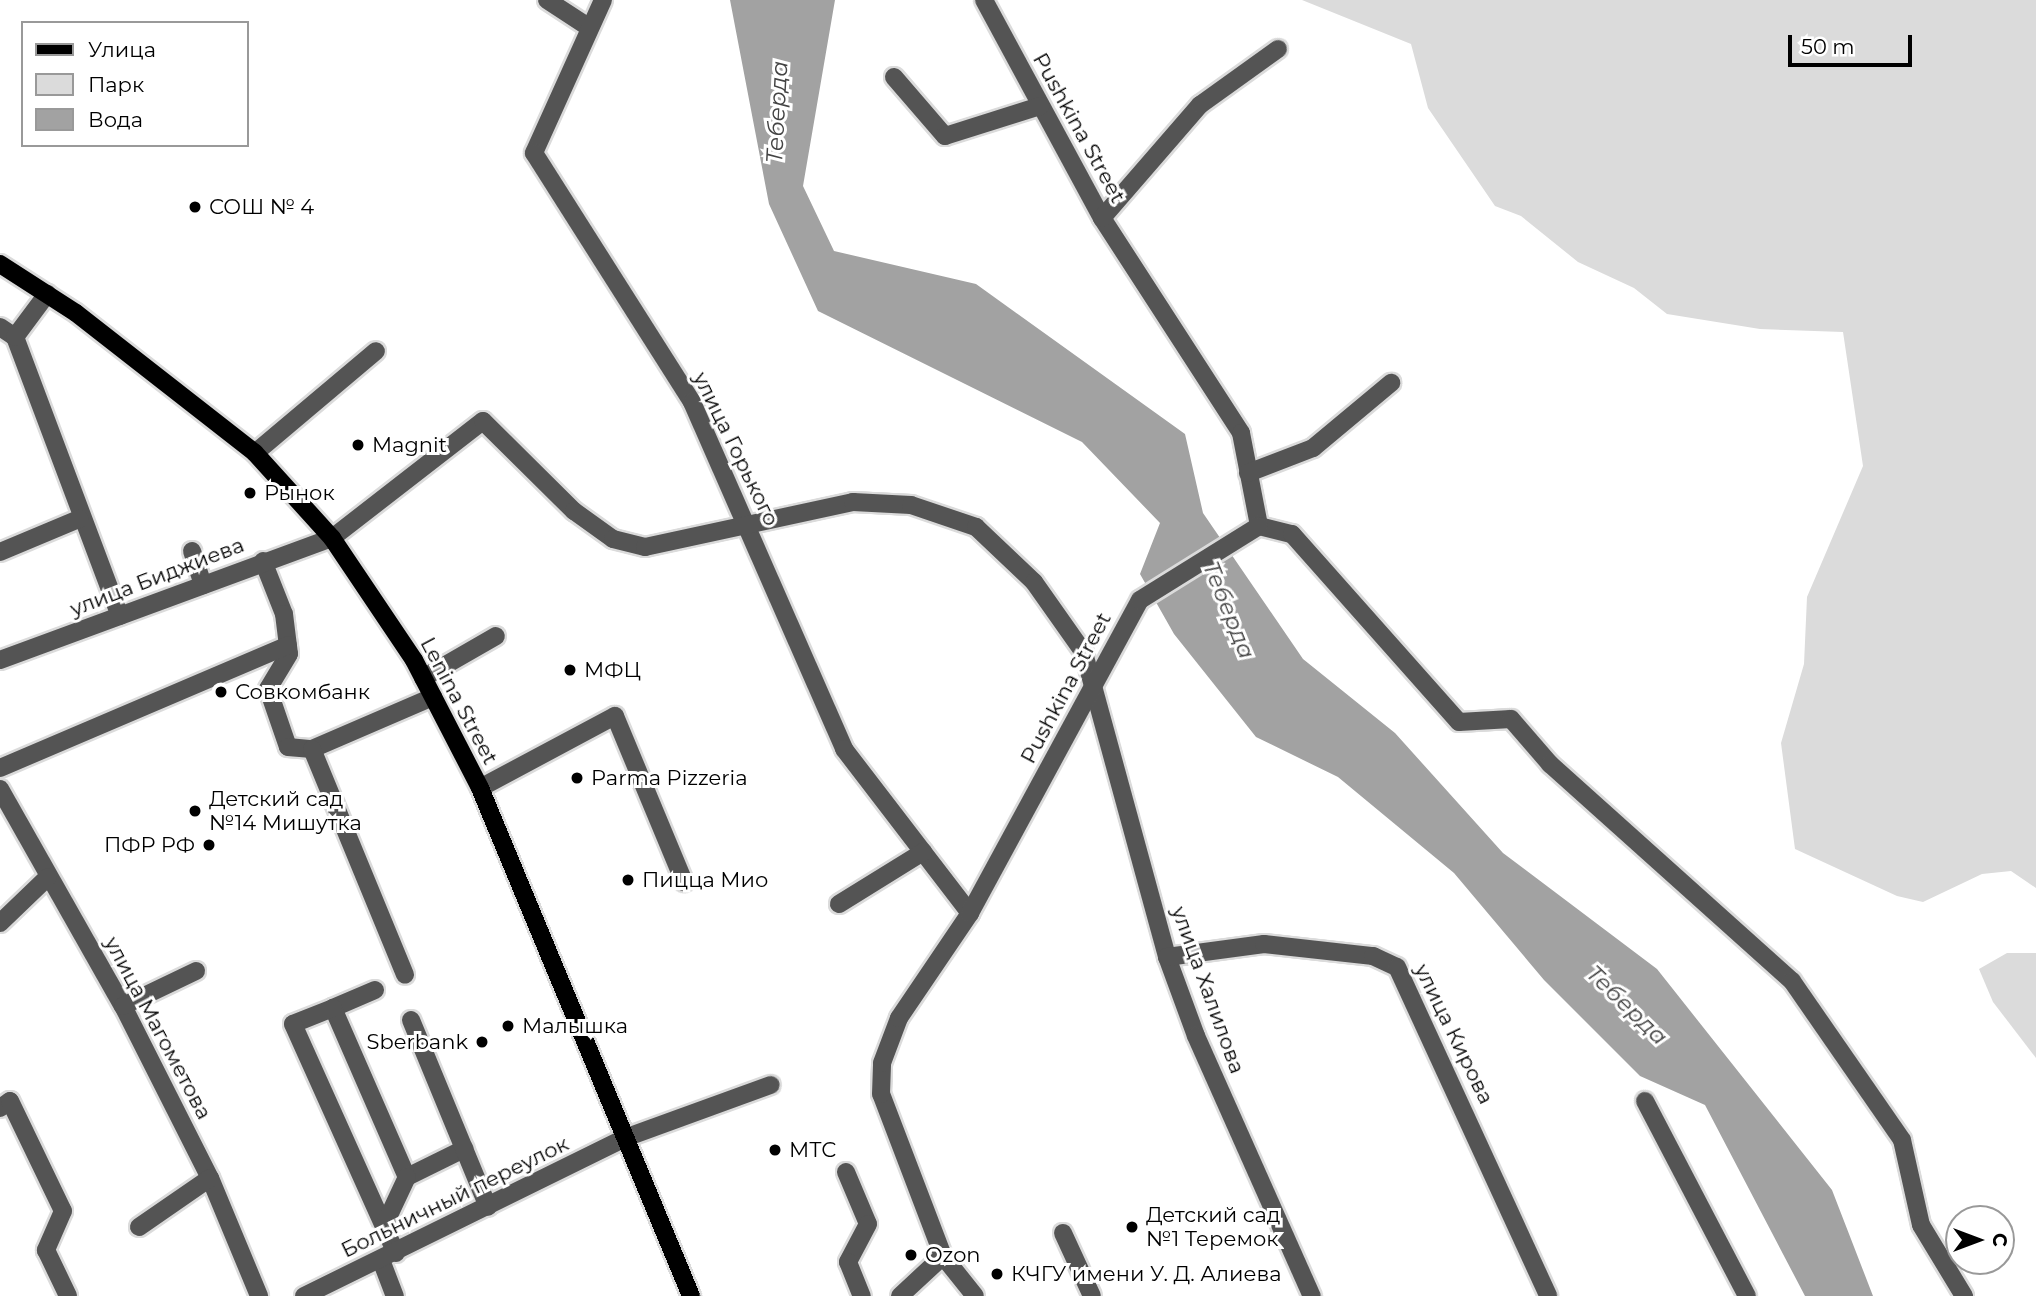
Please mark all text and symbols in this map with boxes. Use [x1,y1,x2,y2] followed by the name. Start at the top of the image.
[21,21,248,147] legend
[1791,21,1915,65] scale bar
[1801,34,1855,59] text: 50 m
[88,37,156,62] text: Улица
[1027,49,1131,207] street label: Pushkina Street
[761,60,793,164] water label: Теберда
[88,72,144,97] text: Парк
[88,107,143,132] text: Вода
[209,194,314,220] place label: СОШ № 4
[187,199,203,215] marker: СОШ № 4
[688,368,784,530] street label: улица Горького
[372,432,447,458] place label: Magnit
[350,437,366,453] marker: Magnit
[264,480,335,506] place label: Рынок
[242,485,258,501] marker: Рынок
[66,532,248,622] street label: улица Биджиева
[1197,557,1261,663] water label: Теберда
[1016,608,1116,768] street label: Pushkina Street
[415,633,503,769] street label: Lenina Street
[584,657,641,683] place label: МФЦ
[562,662,578,678] marker: МФЦ
[235,679,370,705] place label: Совкомбанк
[213,684,229,700] marker: Совкомбанк
[591,765,748,791] place label: Parma Pizzeria
[569,770,585,786] marker: Parma Pizzeria
[209,786,362,836] place label: Детский сад №14 Мишутка
[187,803,203,819] marker: Детский сад №14 Мишутка
[104,832,195,858] place label: ПФР РФ
[201,837,217,853] marker: ПФР РФ
[642,867,768,893] place label: Пицца Мио
[620,872,636,888] marker: Пицца Мио
[1166,903,1250,1077] street label: улица Халилова
[99,932,217,1124] street label: улица Магометова
[1581,959,1673,1051] water label: Теберда
[1409,960,1499,1108] street label: улица Кирова
[522,1013,628,1039] place label: Малышка
[500,1018,516,1034] marker: Малышка
[367,1029,468,1055] place label: Sberbank
[474,1034,490,1050] marker: Sberbank
[337,1131,573,1263] street label: Больничный переулок
[789,1137,836,1163] place label: МТС
[767,1142,783,1158] marker: МТС
[1146,1202,1280,1252] place label: Детский сад №1 Теремок
[1945,1205,2015,1275] north arrow
[1124,1219,1140,1235] marker: Детский сад №1 Теремок
[1988,1233,2011,1247] text: С
[925,1242,981,1268] place label: Ozon
[903,1247,919,1263] marker: Ozon
[1011,1261,1281,1287] place label: КЧГУ имени У. Д. Алиева
[989,1266,1005,1282] marker: КЧГУ имени У. Д. Алиева

